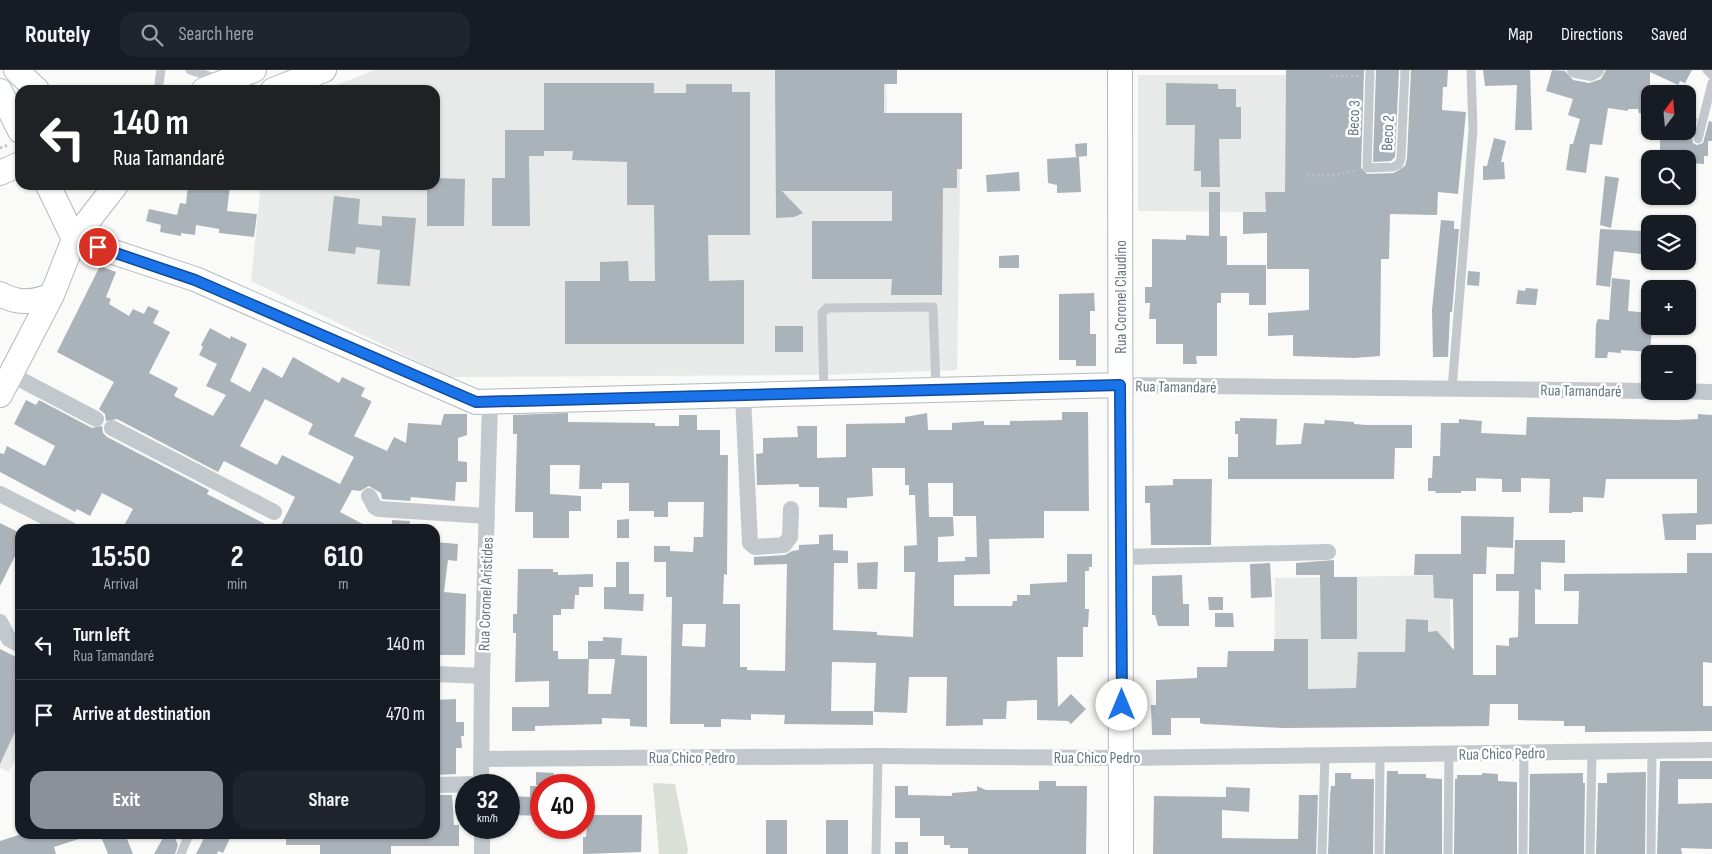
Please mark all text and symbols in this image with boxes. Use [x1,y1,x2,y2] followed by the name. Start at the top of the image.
[120,12,470,57] search box
[25,20,90,49] text: Routely
[138,21,166,49] icon: search
[178,23,254,46] text: Search here
[1508,24,1533,45] text: Map
[1561,24,1623,45] text: Directions
[1651,24,1687,45] text: Saved
[1641,85,1696,140] north arrow
[1641,85,1696,400] map controls
[1344,100,1365,136] street label: Beco 3
[113,102,189,145] text: 140 m
[30,105,95,170] icon: left
[1378,115,1399,151] street label: Beco 2
[113,145,225,172] text: Rua Tamandaré
[1641,150,1696,205] button: search
[1641,215,1696,270] button: layers
[77,226,119,268] pin
[84,233,112,261] icon: arrive
[1112,240,1131,354] street label: Rua Coronel Claudino
[1641,280,1696,335] button: +
[1641,345,1696,400] button: −
[1135,377,1217,398] street label: Rua Tamandaré
[1540,381,1622,402] street label: Rua Tamandaré
[475,537,498,651] street label: Rua Coronel Aristides
[91,539,151,575] text: 15:50
[230,539,244,575] text: 2
[323,539,364,575] text: 610
[104,575,138,594] text: Arrival
[227,575,247,594] text: min
[338,575,349,594] text: m
[73,624,130,647] text: Turn left
[30,631,58,659] icon: left
[387,633,425,656] text: 140 m
[73,647,154,666] text: Rua Tamandaré
[1095,678,1147,730] position arrow
[30,701,58,729] icon: arrive
[73,703,211,726] text: Arrive at destination
[386,703,425,726] text: 470 m
[1458,744,1546,765] street label: Rua Chico Pedro
[649,749,735,768] street label: Rua Chico Pedro
[1054,749,1140,768] street label: Rua Chico Pedro
[30,771,223,829] button: Exit
[233,771,425,829] button: Share
[530,774,595,839] speed limit sign: 40
[476,785,499,816] text: 32
[477,811,498,826] text: km/h

